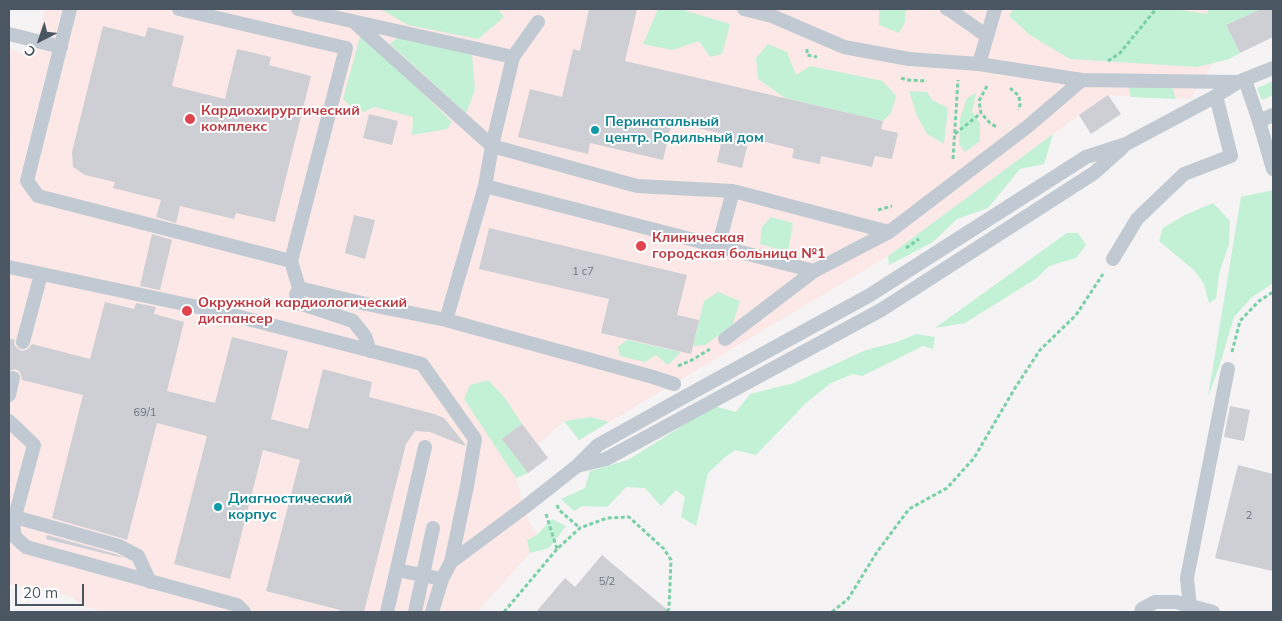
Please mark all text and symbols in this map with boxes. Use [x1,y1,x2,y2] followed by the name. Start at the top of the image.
[15,15,65,65] north arrow
[21,41,40,61] text: С
[201,103,360,136] place label: Кардиохирургический комплекс
[183,112,197,126] marker: Кардиохирургический комплекс
[605,114,764,146] place label: Перинатальный центр. Родильный дом
[589,124,601,136] marker: Перинатальный центр. Родильный дом
[652,230,825,262] place label: Клиническая городская больница №1
[634,239,648,253] marker: Клиническая городская больница №1
[572,265,594,279] house number: 1 с7
[198,295,407,328] place label: Окружной кардиологический диспансер
[180,304,194,318] marker: Окружной кардиологический диспансер
[134,406,156,420] house number: 69/1
[228,491,352,524] place label: Диагностический корпус
[212,501,224,513] marker: Диагностический корпус
[1246,509,1252,523] house number: 2
[18,574,86,606] scale bar
[599,575,615,589] house number: 5/2
[23,583,58,602] text: 20 m

